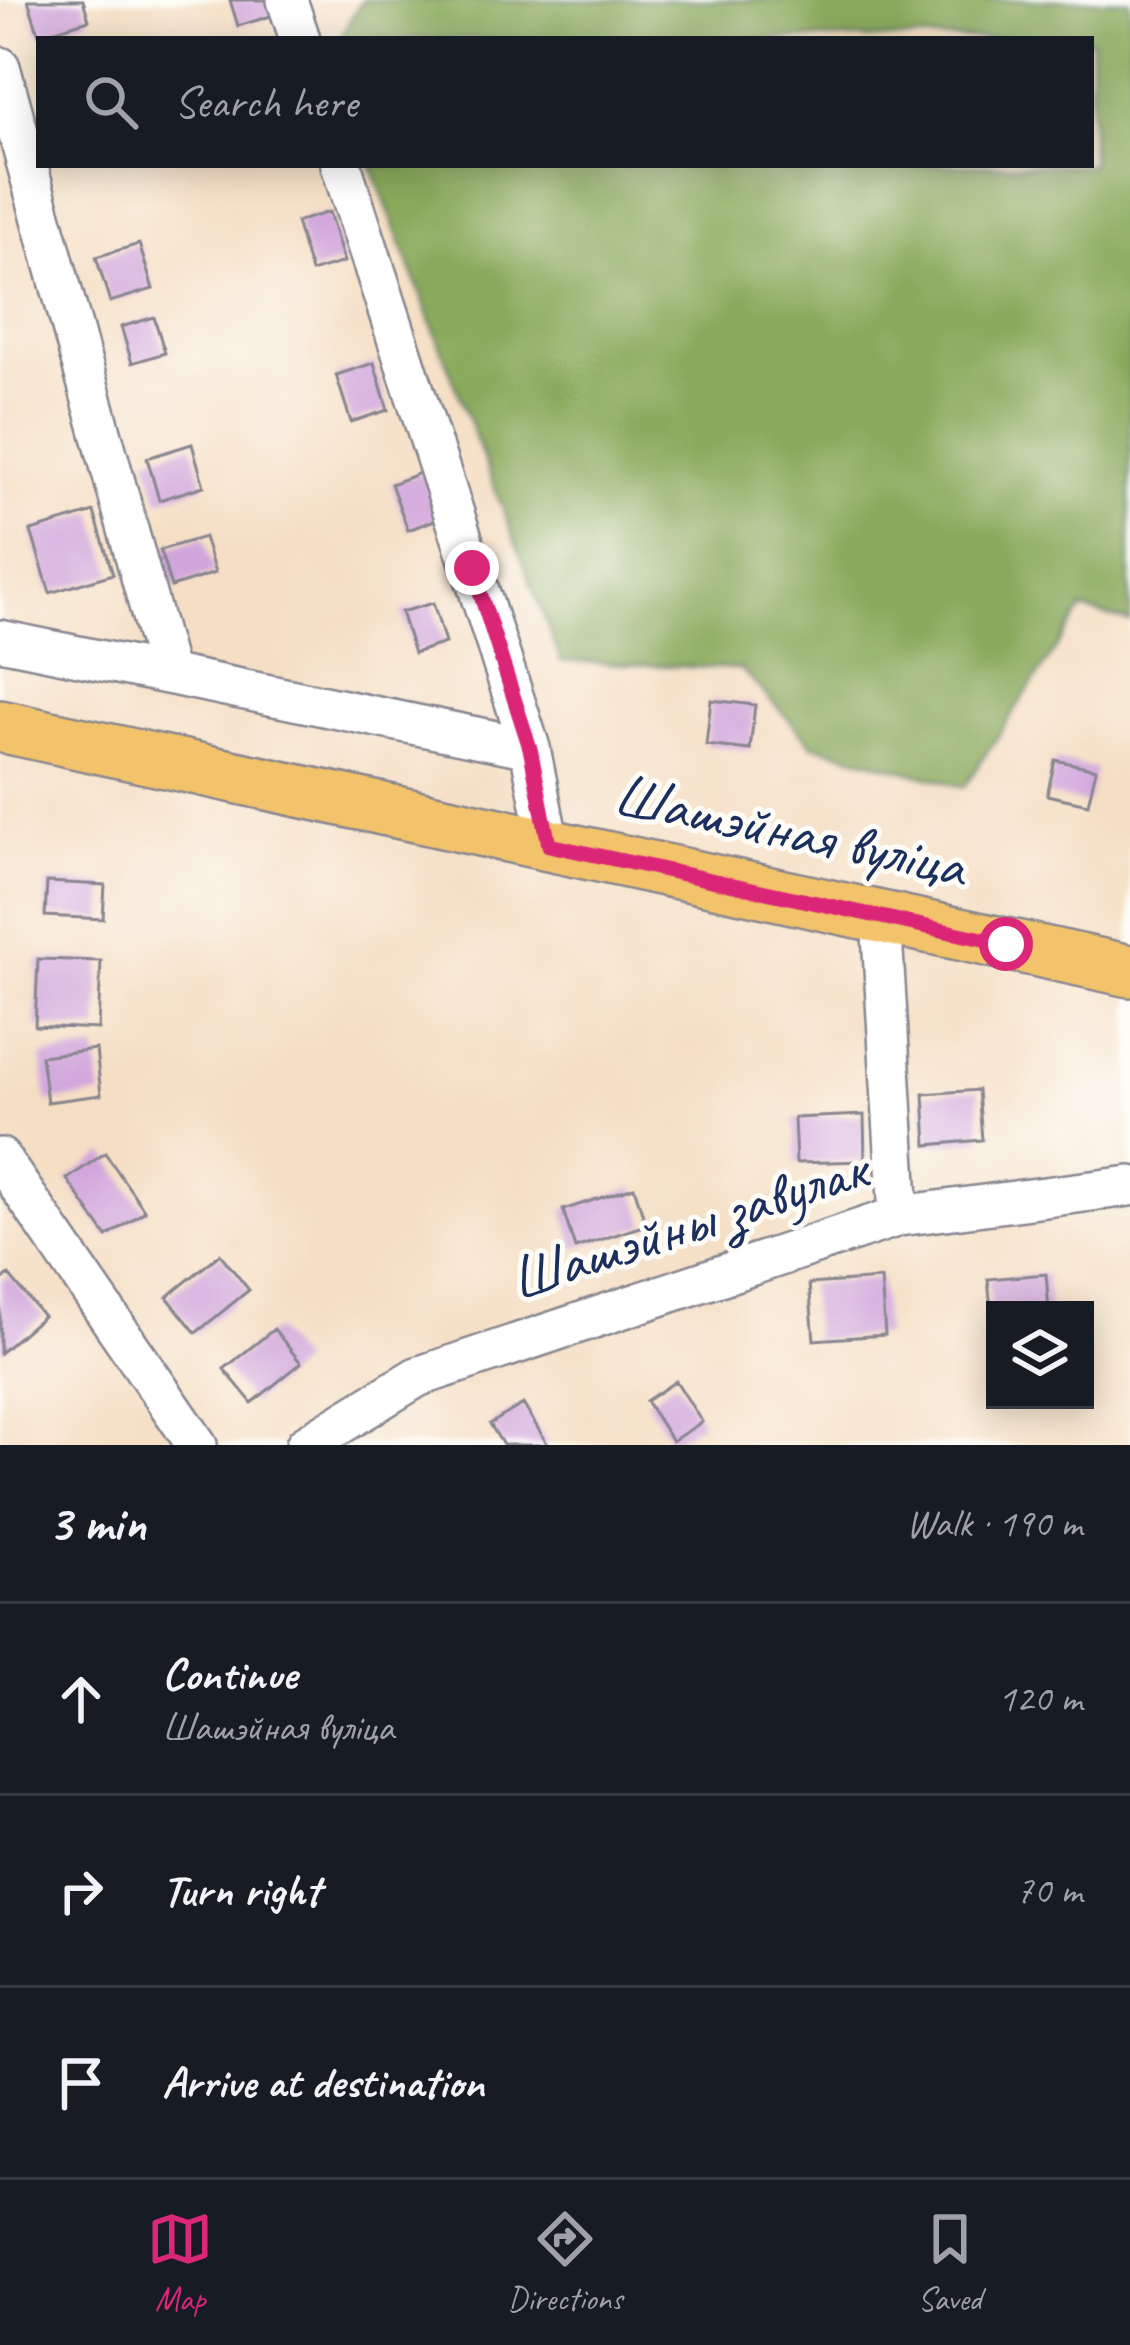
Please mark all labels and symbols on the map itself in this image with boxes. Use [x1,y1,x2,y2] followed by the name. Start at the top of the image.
[445,541,499,595] route end
[607,756,976,905] street label: Шашэйная вуліца
[979,917,1033,971] route start
[500,1129,881,1317] street label: Шашэйны завулак

